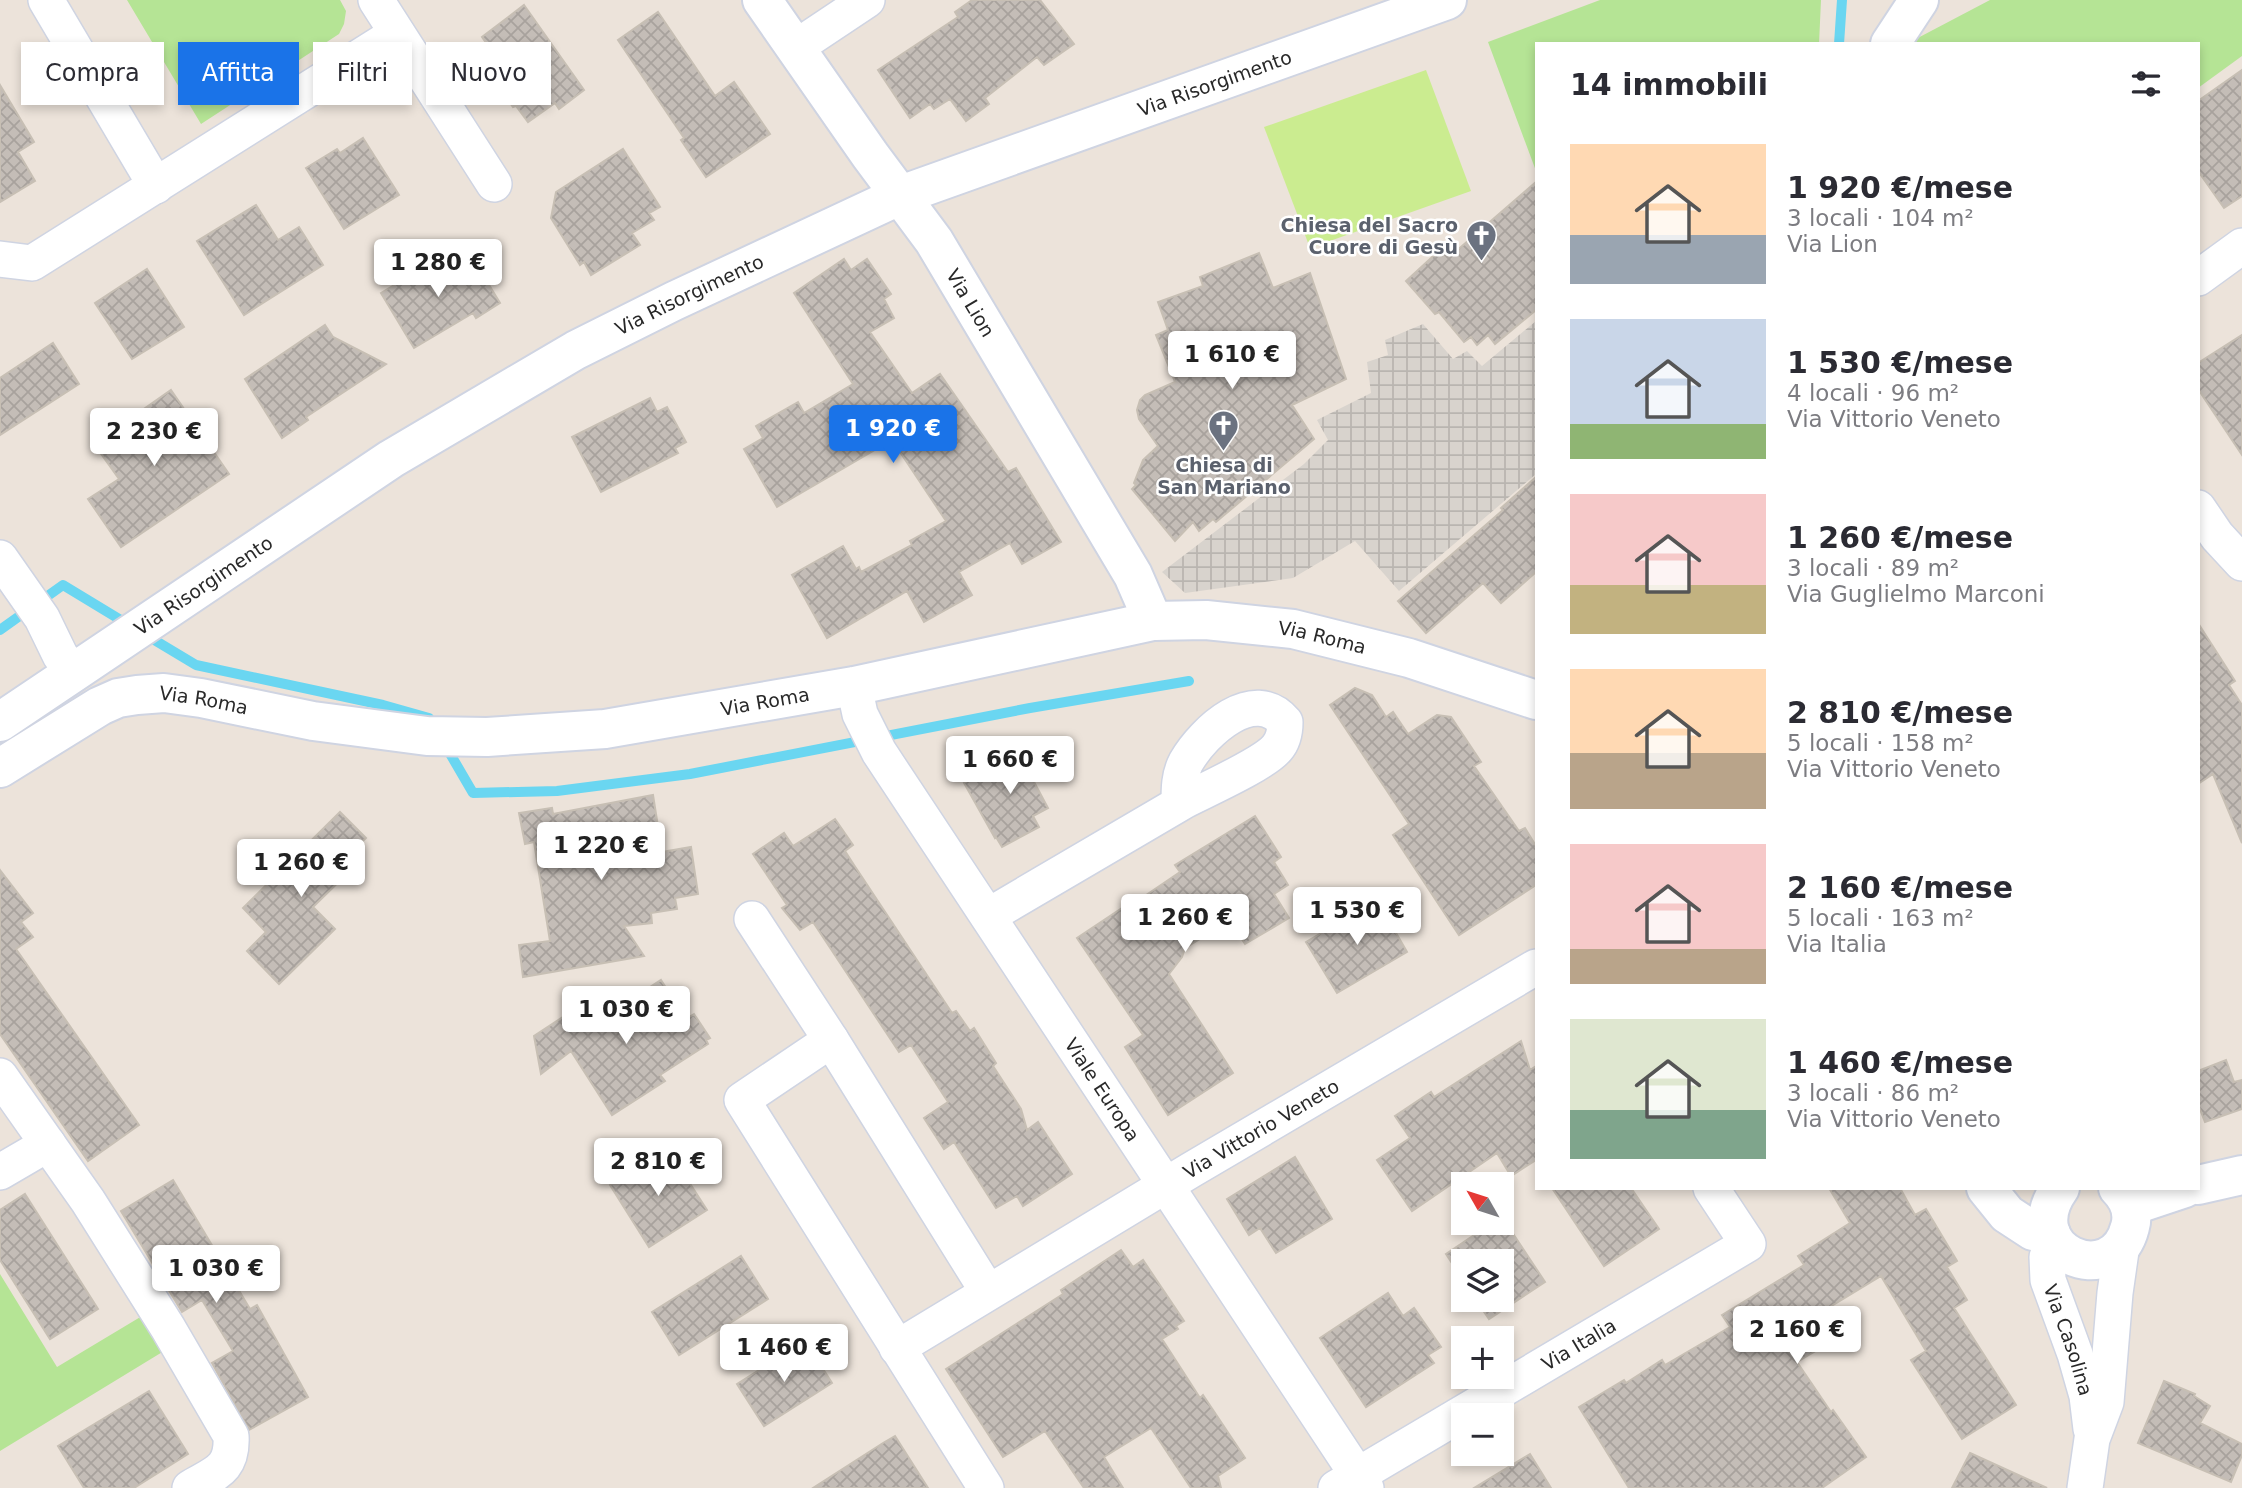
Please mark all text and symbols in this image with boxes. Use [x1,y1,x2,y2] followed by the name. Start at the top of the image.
[21,42,164,105] chip: Compra
[178,42,299,105] chip: Affitta
[313,42,412,105] chip: Filtri
[426,42,551,105] chip: Nuovo
[1135,45,1294,121] street label: Via Risorgimento
[2127,65,2165,103] icon: filters
[1570,67,1768,102] text: 14 immobili
[1787,170,2013,205] text: 1 920 €/mese
[1626,172,1710,256] icon: home
[1787,205,1974,231] text: 3 locali · 104 m²
[1281,214,1458,258] place label: Chiesa del Sacro Cuore di Gesù
[1464,219,1498,263] church icon: Chiesa del Sacro Cuore di Gesù
[1787,231,1878,257] text: Via Lion
[373,240,503,299] pin: 1 280 €
[390,249,486,275] text: 1 280 €
[611,250,767,340] street label: Via Risorgimento
[942,265,999,341] street label: Via Lion
[1167,332,1297,391] pin: 1 610 €
[1184,341,1280,367] text: 1 610 €
[1787,345,2013,380] text: 1 530 €/mese
[1626,347,1710,431] icon: home
[1787,380,1959,406] text: 4 locali · 96 m²
[828,406,958,465] pin: 1 920 €
[1787,406,2001,432] text: Via Vittorio Veneto
[89,408,219,468] pin: 2 230 €
[1207,409,1241,453] church icon: Chiesa di San Mariano
[845,415,941,441] text: 1 920 €
[106,418,202,444] text: 2 230 €
[1157,454,1291,498] place label: Chiesa di San Mariano
[1787,520,2013,555] text: 1 260 €/mese
[1626,522,1710,606] icon: home
[130,531,277,640] street label: Via Risorgimento
[1787,555,1959,581] text: 3 locali · 89 m²
[1787,581,2045,607] text: Via Guglielmo Marconi
[1277,617,1369,658] street label: Via Roma
[158,681,250,718] street label: Via Roma
[719,683,811,720] street label: Via Roma
[1787,695,2013,730] text: 2 810 €/mese
[1626,697,1710,781] icon: home
[1787,730,1974,756] text: 5 locali · 158 m²
[945,736,1075,796] pin: 1 660 €
[962,746,1058,772] text: 1 660 €
[1787,756,2001,782] text: Via Vittorio Veneto
[536,822,666,882] pin: 1 220 €
[553,832,649,858] text: 1 220 €
[236,839,366,899] pin: 1 260 €
[253,849,349,875] text: 1 260 €
[1787,870,2013,905] text: 2 160 €/mese
[1626,872,1710,956] icon: home
[1292,888,1422,947] pin: 1 530 €
[1120,894,1250,954] pin: 1 260 €
[1309,897,1405,923] text: 1 530 €
[1137,904,1233,930] text: 1 260 €
[1787,905,1974,931] text: 5 locali · 163 m²
[1787,931,1887,957] text: Via Italia
[561,986,691,1046] pin: 1 030 €
[578,996,674,1022] text: 1 030 €
[1060,1034,1145,1146] street label: Viale Europa
[1787,1045,2013,1080] text: 1 460 €/mese
[1626,1047,1710,1131] icon: home
[1179,1074,1343,1183] street label: Via Vittorio Veneto
[1787,1080,1959,1106] text: 3 locali · 86 m²
[1787,1106,2001,1132] text: Via Vittorio Veneto
[593,1138,723,1198] pin: 2 810 €
[610,1148,706,1174] text: 2 810 €
[1451,1172,1514,1236] north arrow
[1451,1172,1514,1466] map controls
[151,1246,281,1305] pin: 1 030 €
[1451,1249,1514,1312] button: layers
[168,1255,264,1281] text: 1 030 €
[2039,1281,2097,1398] street label: Via Casolina
[1732,1306,1862,1366] pin: 2 160 €
[1538,1314,1620,1375] street label: Via Italia
[1749,1316,1845,1342] text: 2 160 €
[719,1324,849,1384] pin: 1 460 €
[1451,1326,1514,1389] button: +
[736,1334,832,1360] text: 1 460 €
[1451,1403,1514,1466] button: −

